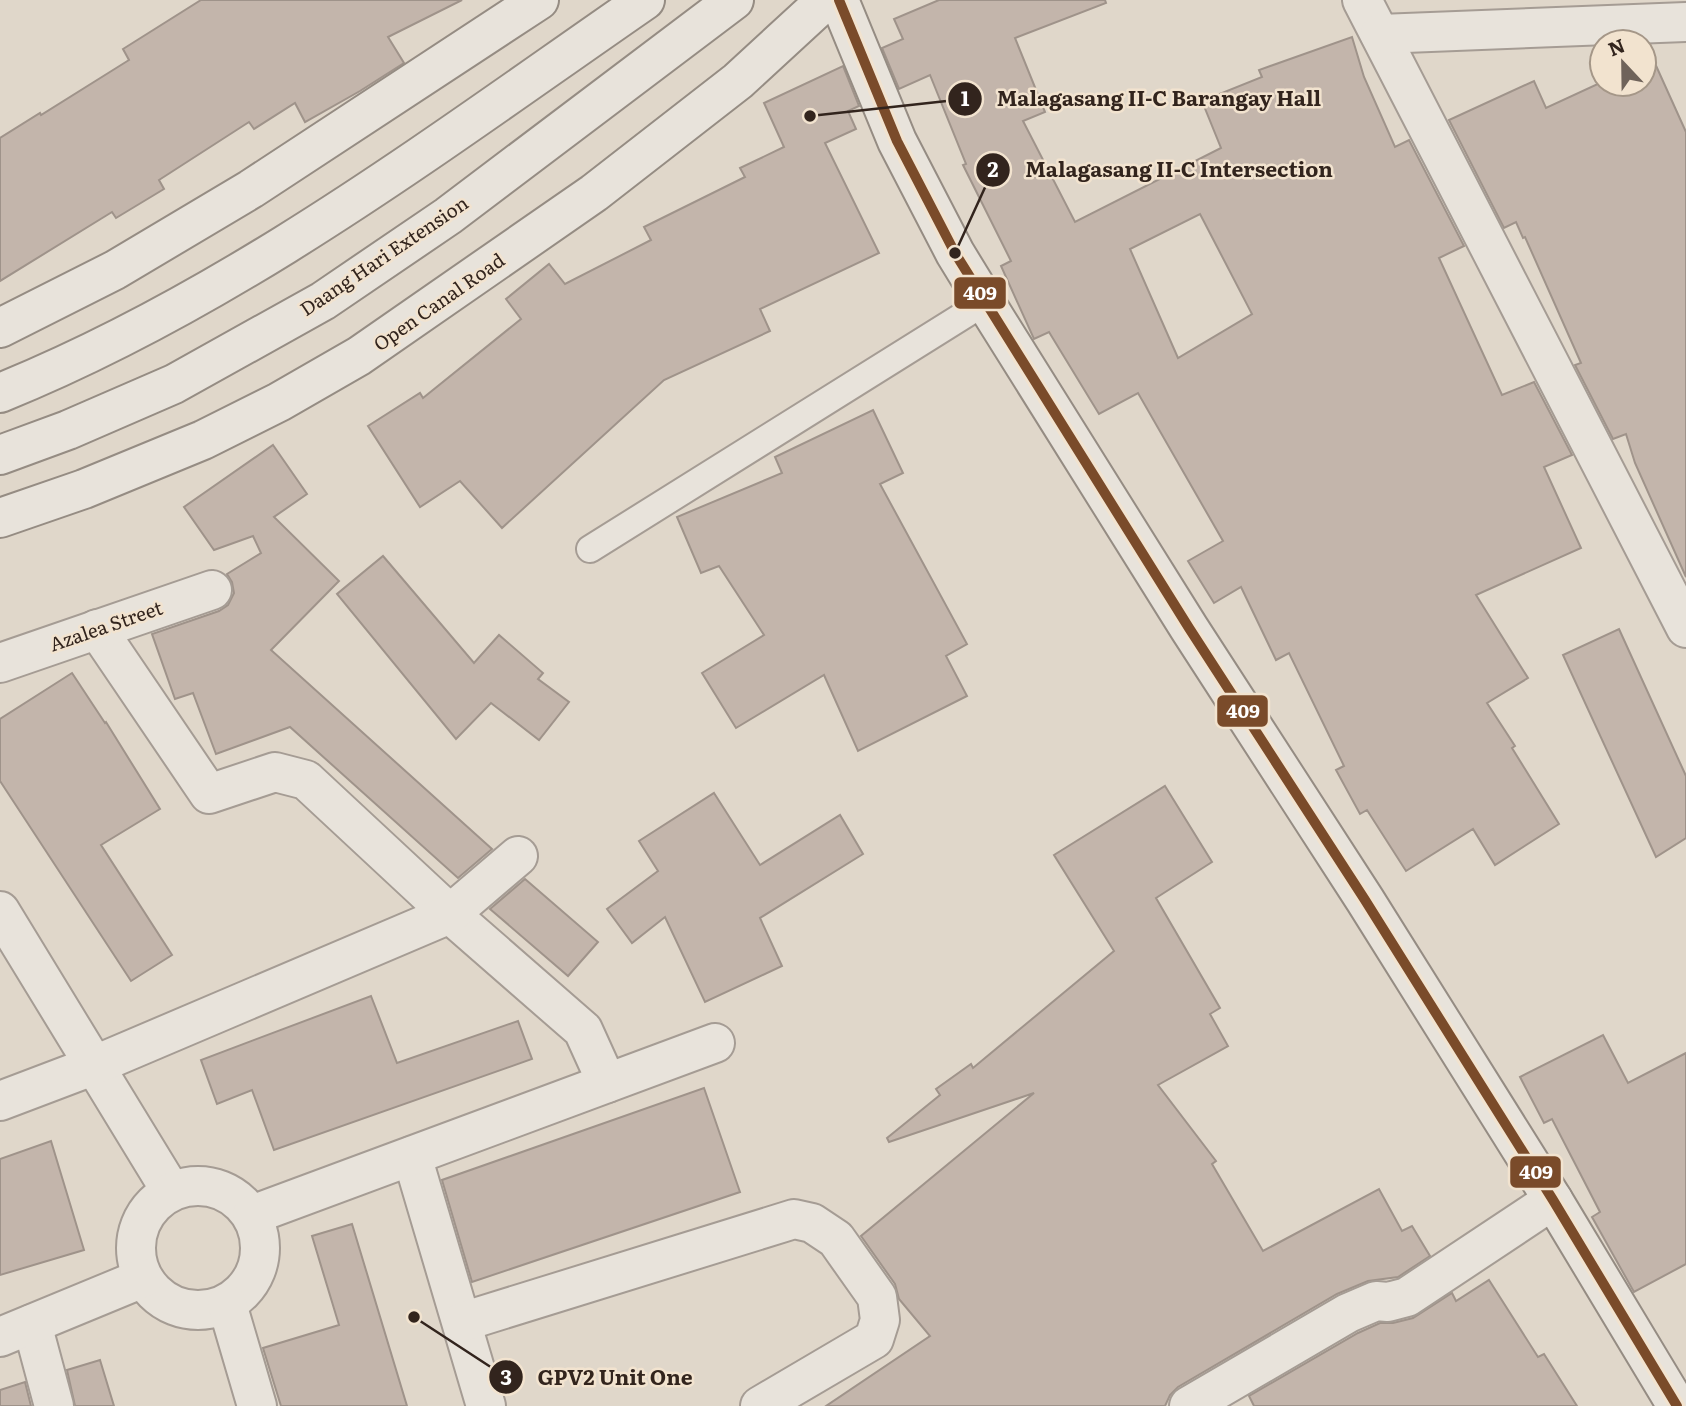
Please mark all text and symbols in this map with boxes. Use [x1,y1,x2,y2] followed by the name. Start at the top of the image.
[1588,28,1658,98] north arrow
[1604,30,1629,62] text: N
[948,78,1335,120] callout: Malagasang II-C Barangay Hall
[961,81,970,112] text: 1
[997,81,1322,112] text: Malagasang II-C Barangay Hall
[976,149,1346,191] callout: Malagasang II-C Intersection
[987,152,999,183] text: 2
[1025,152,1333,183] text: Malagasang II-C Intersection
[294,188,473,322] street label: Daang Hari Extension
[367,245,510,357] street label: Open Canal Road
[953,276,1007,310] line badge: 409
[963,278,997,306] text: 409
[45,593,166,657] street label: Azalea Street
[1216,694,1269,728] line badge: 409
[1226,696,1260,724] text: 409
[1509,1155,1562,1189] line badge: 409
[1519,1157,1553,1185] text: 409
[489,1356,707,1398] callout: GPV2 Unit One
[500,1360,512,1391] text: 3
[537,1360,693,1391] text: GPV2 Unit One

